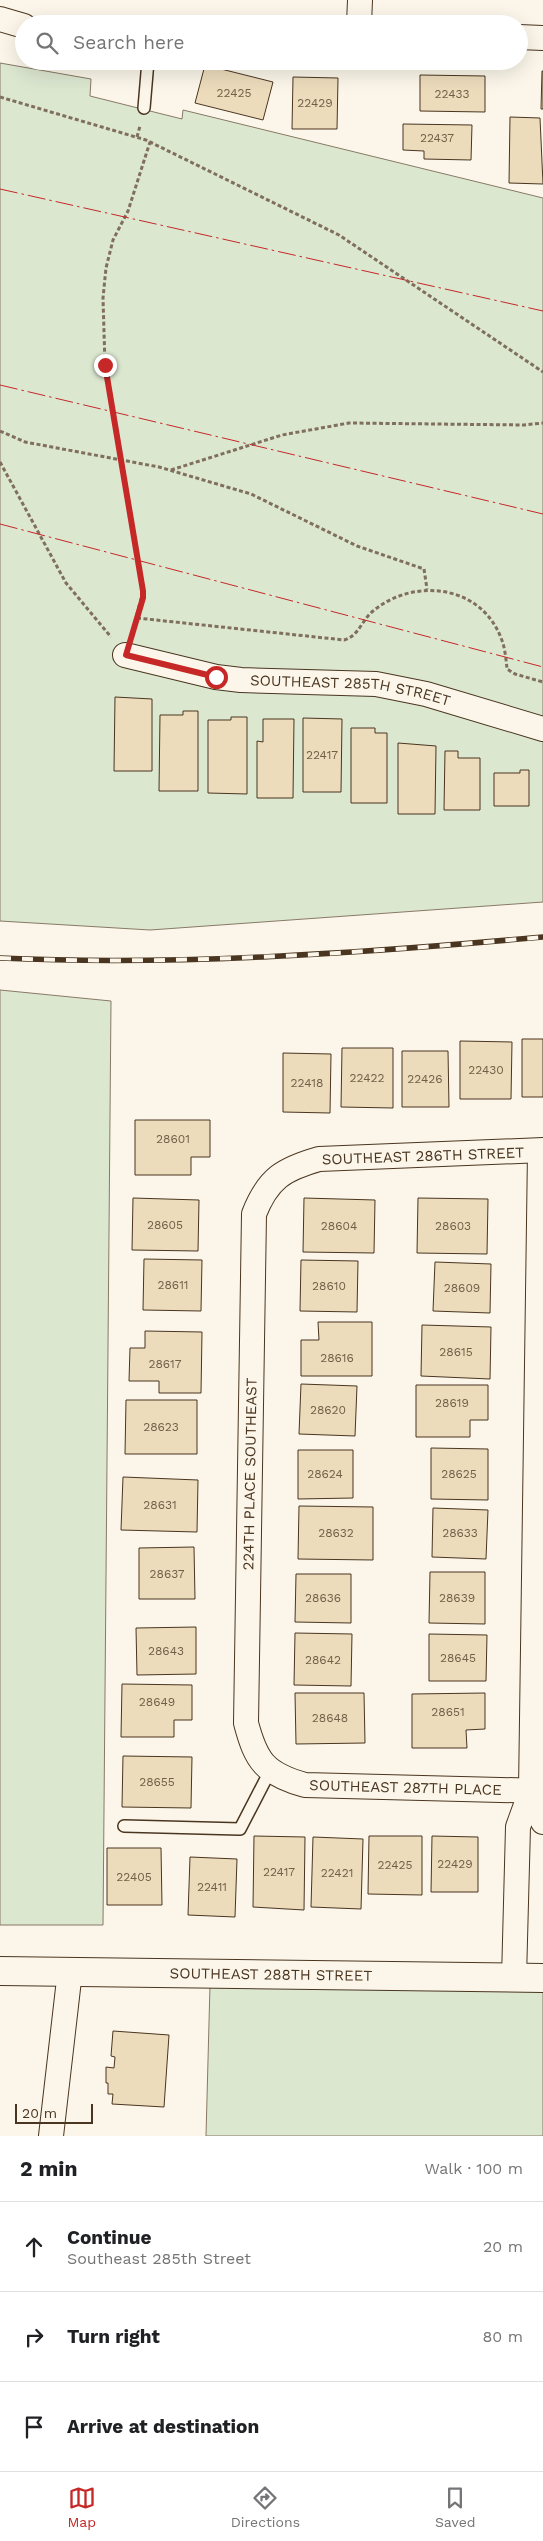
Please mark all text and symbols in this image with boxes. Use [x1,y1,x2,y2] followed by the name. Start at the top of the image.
[15,15,528,70] search box
[33,29,61,57] icon: search
[73,31,184,54] text: Search here
[217,86,251,100] house number: 22425
[435,87,469,101] house number: 22433
[297,96,333,110] house number: 22429
[420,131,454,145] house number: 22437
[94,354,117,377] route end
[205,666,228,689] route start
[250,671,453,710] street label: SOUTHEAST 285TH STREET
[306,748,338,762] house number: 22417
[468,1063,504,1077] house number: 22430
[350,1071,384,1085] house number: 22422
[407,1072,443,1086] house number: 22426
[291,1076,323,1090] house number: 22418
[156,1132,190,1146] house number: 28601
[321,1143,525,1169] street label: SOUTHEAST 286TH STREET
[147,1218,183,1232] house number: 28605
[321,1219,357,1233] house number: 28604
[435,1219,471,1233] house number: 28603
[157,1278,189,1292] house number: 28611
[312,1279,346,1293] house number: 28610
[444,1281,480,1295] house number: 28609
[439,1345,473,1359] house number: 28615
[320,1351,354,1365] house number: 28616
[148,1357,182,1371] house number: 28617
[239,1377,261,1571] street label: 224TH PLACE SOUTHEAST
[435,1396,469,1410] house number: 28619
[310,1403,346,1417] house number: 28620
[143,1420,179,1434] house number: 28623
[307,1467,343,1481] house number: 28624
[441,1467,477,1481] house number: 28625
[143,1498,177,1512] house number: 28631
[318,1526,354,1540] house number: 28632
[442,1526,478,1540] house number: 28633
[150,1567,185,1581] house number: 28637
[305,1591,341,1605] house number: 28636
[439,1591,475,1605] house number: 28639
[148,1644,184,1658] house number: 28643
[440,1651,476,1665] house number: 28645
[305,1653,341,1667] house number: 28642
[139,1695,175,1709] house number: 28649
[431,1705,465,1719] house number: 28651
[312,1711,348,1725] house number: 28648
[139,1775,175,1789] house number: 28655
[309,1776,502,1799] street label: SOUTHEAST 287TH PLACE
[437,1857,473,1871] house number: 22429
[378,1858,412,1872] house number: 22425
[263,1865,295,1879] house number: 22417
[321,1866,353,1880] house number: 22421
[116,1870,152,1884] house number: 22405
[197,1880,227,1894] house number: 22411
[169,1964,372,1985] street label: SOUTHEAST 288TH STREET
[15,2101,92,2124] scale bar
[22,2105,57,2121] text: 20 m
[20,2156,77,2181] text: 2 min
[425,2159,523,2178] text: Walk · 100 m
[67,2226,151,2249] text: Continue
[20,2233,48,2261] icon: ahead
[483,2237,523,2256] text: 20 m
[67,2249,251,2268] text: Southeast 285th Street
[20,2323,48,2351] icon: right
[67,2325,160,2348] text: Turn right
[482,2327,523,2346] text: 80 m
[20,2413,48,2441] icon: arrive
[67,2415,259,2438] text: Arrive at destination
[67,2484,96,2530] tab: Map
[231,2484,300,2530] tab: Directions
[435,2484,476,2530] tab: Saved

